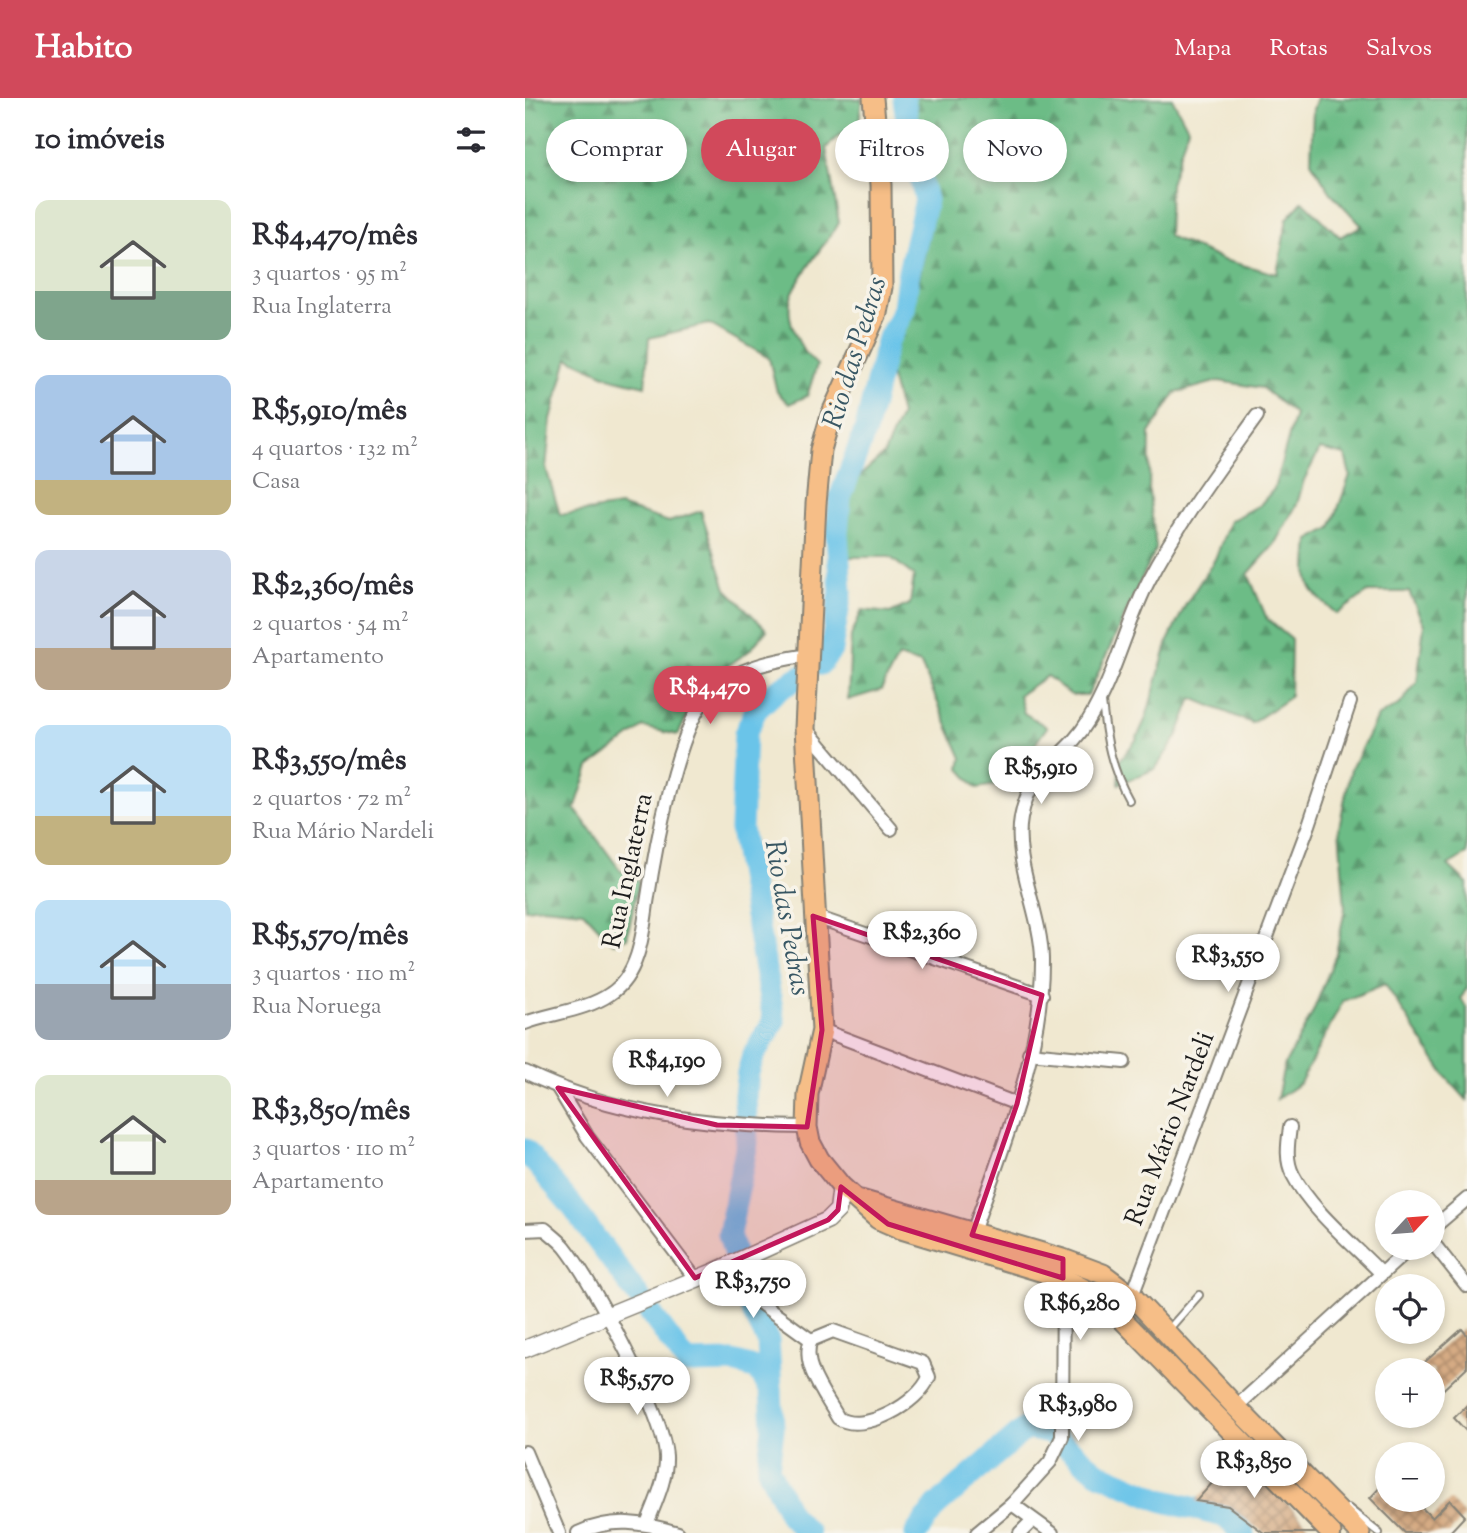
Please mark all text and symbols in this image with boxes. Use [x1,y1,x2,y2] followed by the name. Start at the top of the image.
[35,25,133,73] text: Habito
[1174,32,1232,66] text: Mapa
[1270,32,1328,66] text: Rotas
[1366,32,1432,66] text: Salvos
[35,119,165,162] text: 10 imóveis
[546,119,687,182] chip: Comprar
[701,119,821,182] chip: Alugar
[835,119,949,182] chip: Filtros
[963,119,1067,182] chip: Novo
[452,121,490,159] icon: filters
[252,215,418,258] text: R$4,470/mês
[91,228,175,312] icon: home
[252,258,407,291] text: 3 quartos · 95 m²
[814,272,898,434] water label: Rio das Pedras
[252,291,392,324] text: Rua Inglaterra
[252,390,407,433] text: R$5,910/mês
[91,403,175,487] icon: home
[252,433,418,466] text: 4 quartos · 132 m²
[252,466,300,499] text: Casa
[252,565,414,608] text: R$2,360/mês
[91,578,175,662] icon: home
[252,608,409,641] text: 2 quartos · 54 m²
[252,641,384,674] text: Apartamento
[645,666,775,726] pin: R$4,470
[670,672,750,705] text: R$4,470
[252,740,406,783] text: R$3,550/mês
[976,746,1106,806] pin: R$5,910
[1005,752,1077,785] text: R$5,910
[91,753,175,837] icon: home
[252,783,411,816] text: 2 quartos · 72 m²
[594,790,664,952] street label: Rua Inglaterra
[252,816,434,849] text: Rua Mário Nardeli
[753,837,819,999] water label: Rio das Pedras
[857,912,987,971] pin: R$2,360
[252,915,409,958] text: R$5,570/mês
[883,917,961,950] text: R$2,360
[91,928,175,1012] icon: home
[1163,934,1293,994] pin: R$3,550
[1192,940,1264,973] text: R$3,550
[252,958,415,991] text: 3 quartos · 110 m²
[252,991,382,1024] text: Rua Noruega
[1117,1026,1225,1232] street label: Rua Mário Nardeli
[602,1040,732,1099] pin: R$4,190
[628,1045,706,1078] text: R$4,190
[252,1090,410,1133] text: R$3,850/mês
[91,1103,175,1187] icon: home
[252,1133,415,1166] text: 3 quartos · 110 m²
[252,1166,384,1199] text: Apartamento
[1375,1190,1445,1260] north arrow
[1375,1190,1445,1512] map controls
[688,1260,818,1320] pin: R$3,750
[715,1266,791,1299] text: R$3,750
[1375,1274,1445,1344] button: locate
[1015,1282,1145,1342] pin: R$6,280
[1040,1288,1120,1321] text: R$6,280
[572,1358,702,1417] pin: R$5,570
[1375,1358,1445,1428] button: +
[600,1363,674,1396] text: R$5,570
[1013,1384,1143,1443] pin: R$3,980
[1039,1389,1117,1422] text: R$3,980
[1189,1440,1319,1500] pin: R$3,850
[1375,1442,1445,1512] button: −
[1216,1446,1292,1479] text: R$3,850

